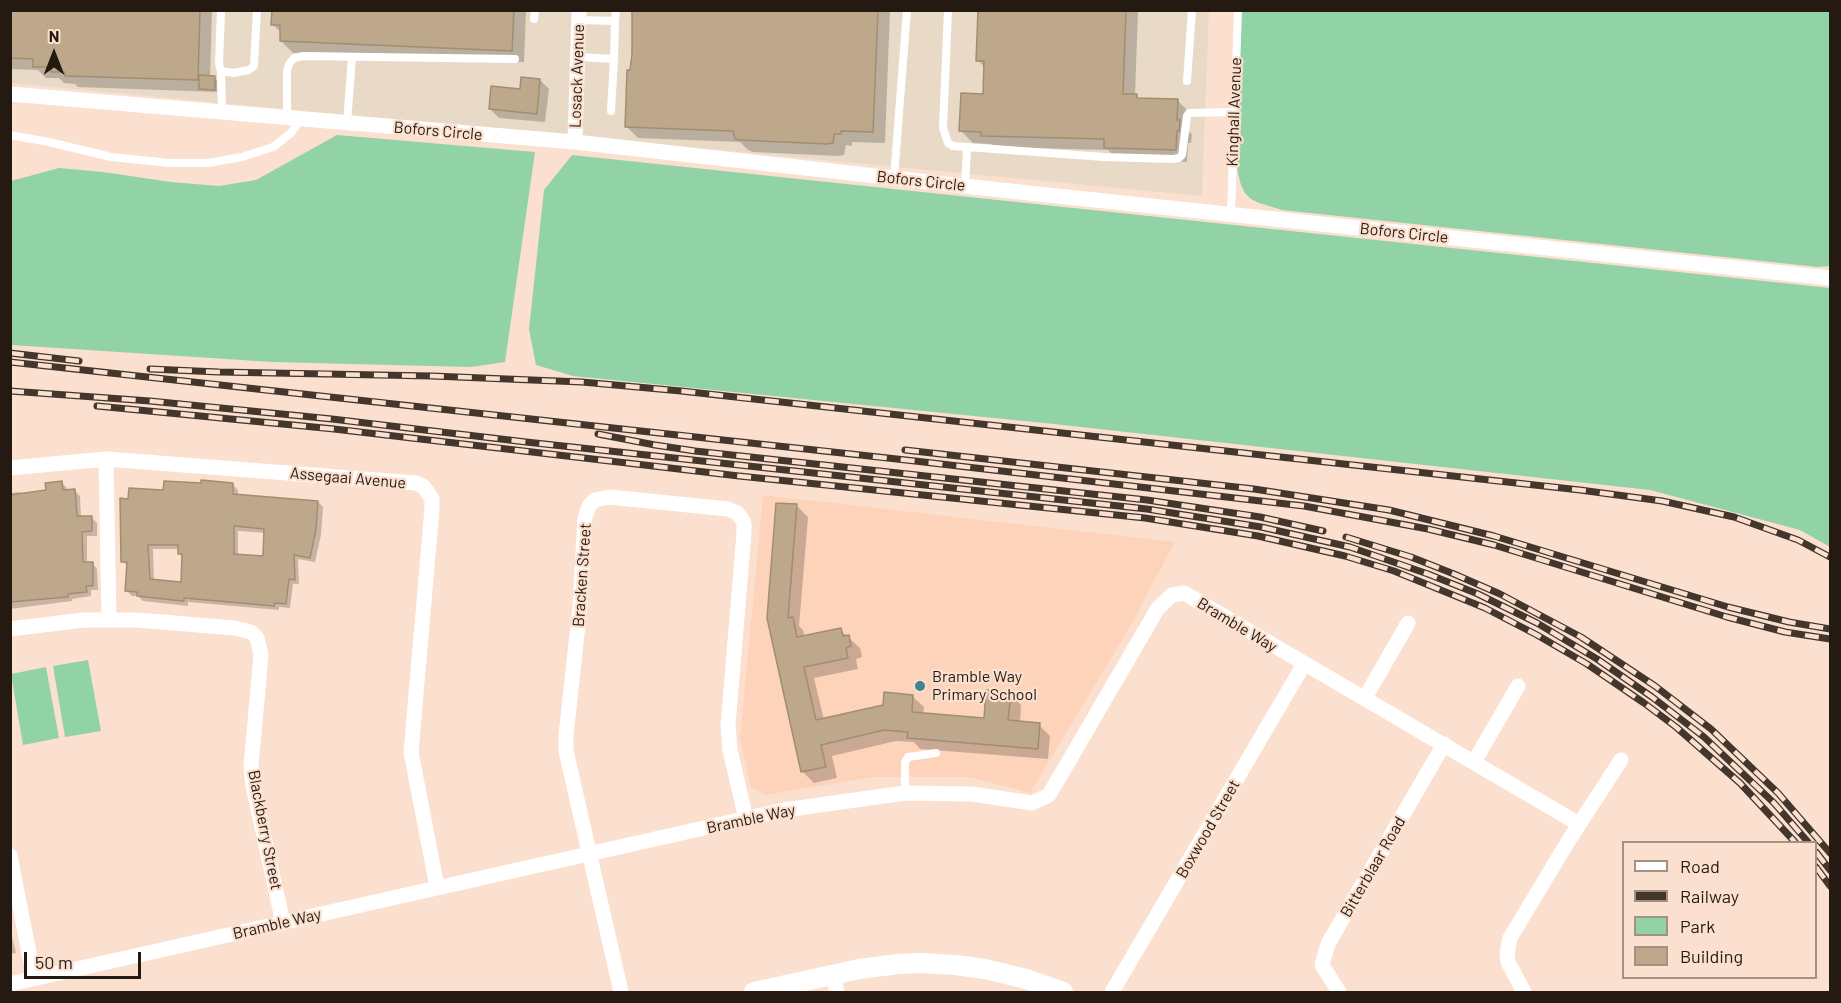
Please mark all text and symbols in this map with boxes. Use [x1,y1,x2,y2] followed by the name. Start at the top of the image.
[24,24,84,84] north arrow
[566,24,588,128] street label: Losack Avenue
[49,26,59,45] text: N
[1222,57,1246,167] street label: Kinghall Avenue
[393,118,483,144] street label: Bofors Circle
[876,167,966,195] street label: Bofors Circle
[1359,219,1449,247] street label: Bofors Circle
[289,463,407,493] street label: Assegaai Avenue
[569,522,595,628] street label: Bracken Street
[1193,594,1281,656] street label: Bramble Way
[932,667,1037,705] place label: Bramble Way Primary School
[913,679,927,693] marker: Bramble Way Primary School
[244,768,286,892] street label: Blackberry Street
[1172,776,1244,882] street label: Boxwood Street
[705,800,797,838] street label: Bramble Way
[1336,813,1410,921] street label: Bitterblaar Road
[1622,841,1817,979] legend
[1680,855,1720,877] text: Road
[1680,885,1739,907] text: Railway
[231,905,323,943] street label: Bramble Way
[1680,915,1715,937] text: Park
[27,940,144,978] scale bar
[1680,945,1743,967] text: Building
[35,951,73,973] text: 50 m

